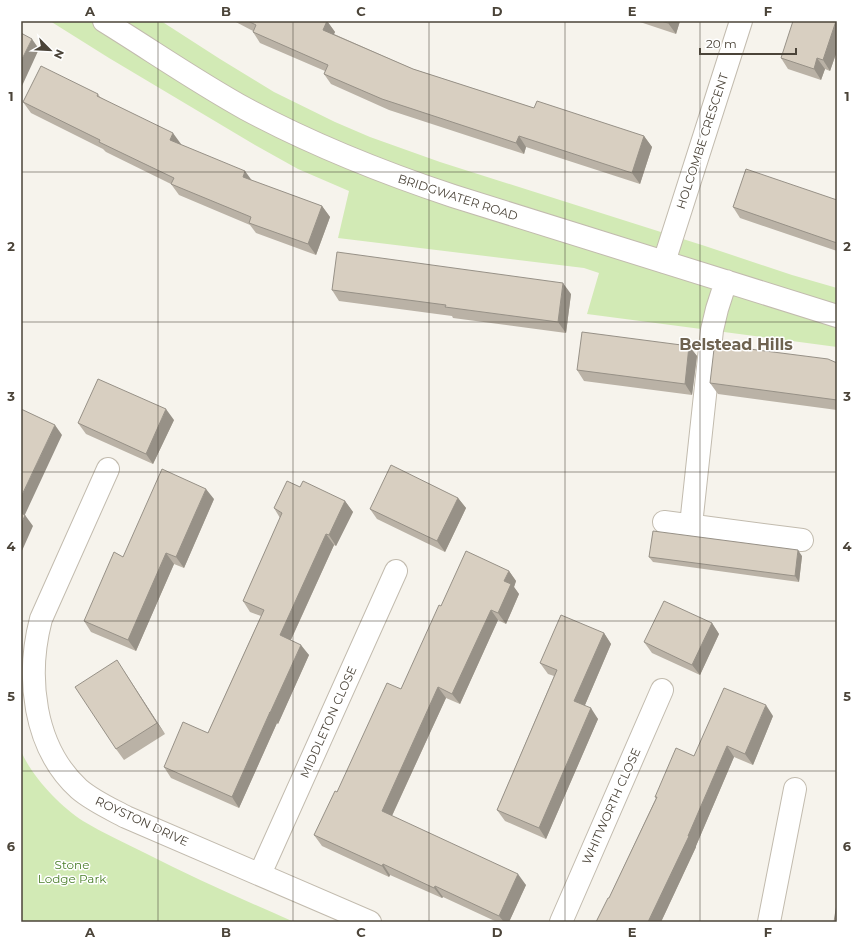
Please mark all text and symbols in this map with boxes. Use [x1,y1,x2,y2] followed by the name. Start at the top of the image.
[84,3,96,19] text: A
[221,3,231,19] text: B
[356,3,366,19] text: C
[492,3,503,19] text: D
[628,3,637,19] text: E
[764,3,772,19] text: F
[30,30,70,70] north arrow
[700,30,796,56] scale bar
[706,36,737,51] text: 20 m
[51,47,67,61] text: N
[673,71,731,211] street label: HOLCOMBE CRESCENT
[8,88,14,104] text: 1
[844,88,850,104] text: 1
[396,170,520,224] street label: BRIDGWATER ROAD
[7,238,15,254] text: 2
[843,238,851,254] text: 2
[679,335,793,354] district label: Belstead Hills
[6,388,15,404] text: 3
[842,388,851,404] text: 3
[7,538,16,554] text: 4
[843,538,852,554] text: 4
[297,664,359,780] street label: MIDDLETON CLOSE
[7,688,15,704] text: 5
[843,688,851,704] text: 5
[579,746,643,866] street label: WHITWORTH CLOSE
[93,793,191,849] street label: ROYSTON DRIVE
[7,838,16,854] text: 6
[843,838,852,854] text: 6
[38,857,107,886] park label: Stone Lodge Park
[84,924,96,940] text: A
[221,924,231,940] text: B
[356,924,366,940] text: C
[492,924,503,940] text: D
[628,924,637,940] text: E
[764,924,772,940] text: F

